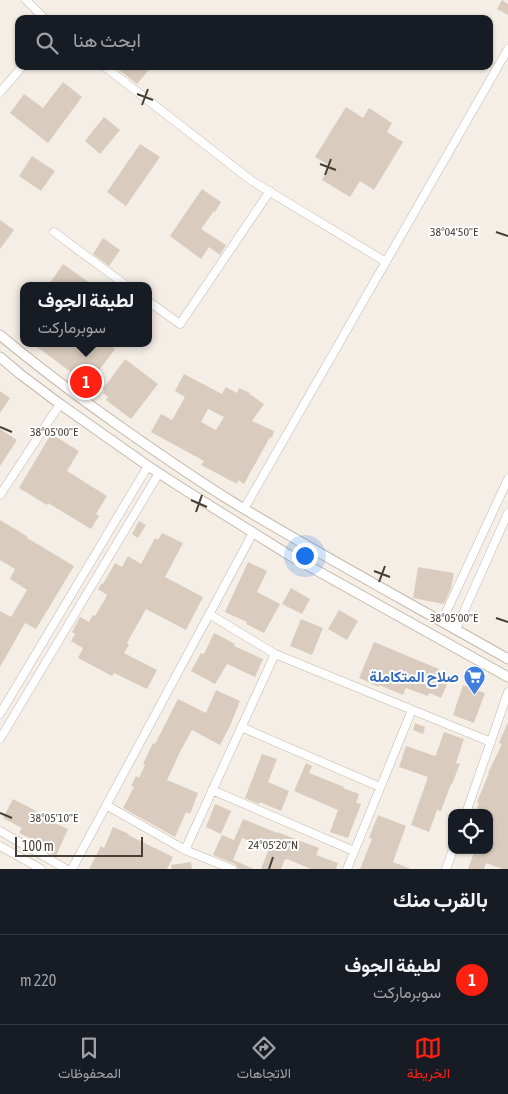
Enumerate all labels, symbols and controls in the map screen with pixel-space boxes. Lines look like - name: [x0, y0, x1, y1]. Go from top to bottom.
- search box: [15, 15, 493, 70]
- icon: search: [33, 29, 61, 57]
- text: ابحث هنا: [73, 29, 141, 51]
- text: 38°04'50"E: [430, 225, 478, 239]
- popup: [20, 282, 152, 347]
- text: لطيفة الجوف: [38, 289, 134, 311]
- text: سوبرماركت: [38, 318, 106, 336]
- pin: 1: [70, 363, 102, 401]
- text: 38°05'00"E: [30, 425, 78, 439]
- your location: [292, 543, 318, 569]
- text: 38°05'00"E: [430, 611, 478, 625]
- supermarket icon: صلاح المتكاملة: [463, 665, 487, 696]
- place label: صلاح المتكاملة: [369, 668, 459, 687]
- map controls: [448, 809, 493, 854]
- button: locate: [448, 809, 493, 854]
- text: 38°05'10"E: [30, 811, 78, 825]
- scale bar: [15, 834, 142, 857]
- text: 100 m: [22, 838, 54, 854]
- text: 24°05'20"N: [248, 838, 298, 852]
- text: بالقرب منك: [393, 887, 488, 911]
- text: لطيفة الجوف: [344, 954, 441, 976]
- text: 220 m: [20, 971, 56, 989]
- text: 1: [468, 971, 476, 989]
- text: سوبرماركت: [373, 983, 441, 1001]
- tab: المحفوظات: [58, 1034, 121, 1086]
- tab: الاتجاهات: [237, 1034, 291, 1086]
- tab: الخريطة: [407, 1034, 450, 1086]

